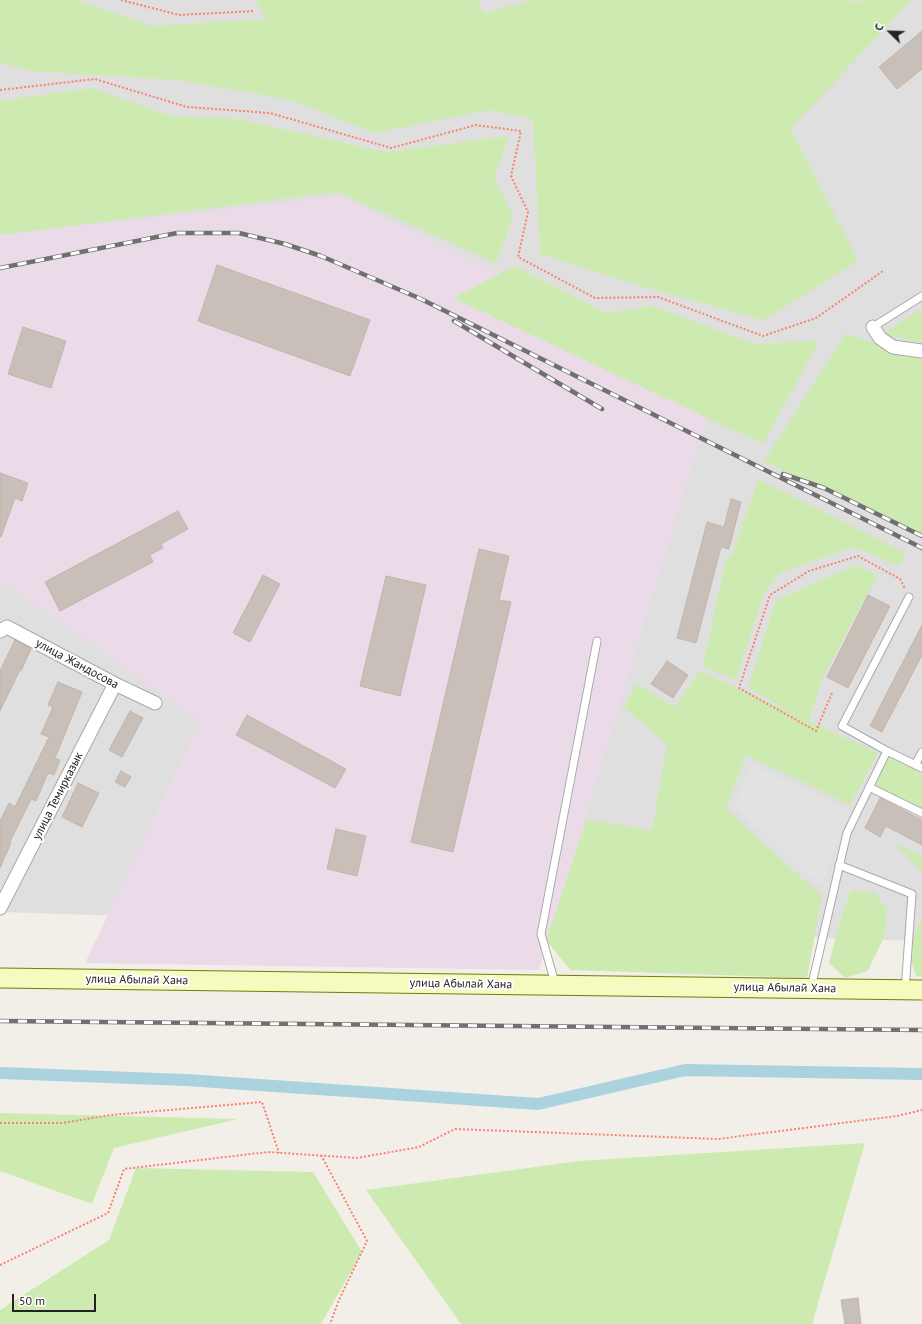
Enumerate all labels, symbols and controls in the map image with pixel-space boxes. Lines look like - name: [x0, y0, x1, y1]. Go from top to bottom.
- north arrow: [870, 12, 910, 52]
- text: С: [871, 22, 887, 33]
- street label: улица Жандосова: [33, 636, 121, 692]
- street label: улица Темирказык: [30, 750, 86, 842]
- street label: улица Абылай Хана: [86, 972, 188, 988]
- street label: улица Абылай Хана: [410, 976, 512, 992]
- street label: улица Абылай Хана: [734, 980, 836, 996]
- scale bar: [14, 1286, 98, 1312]
- text: 50 m: [19, 1293, 45, 1308]

